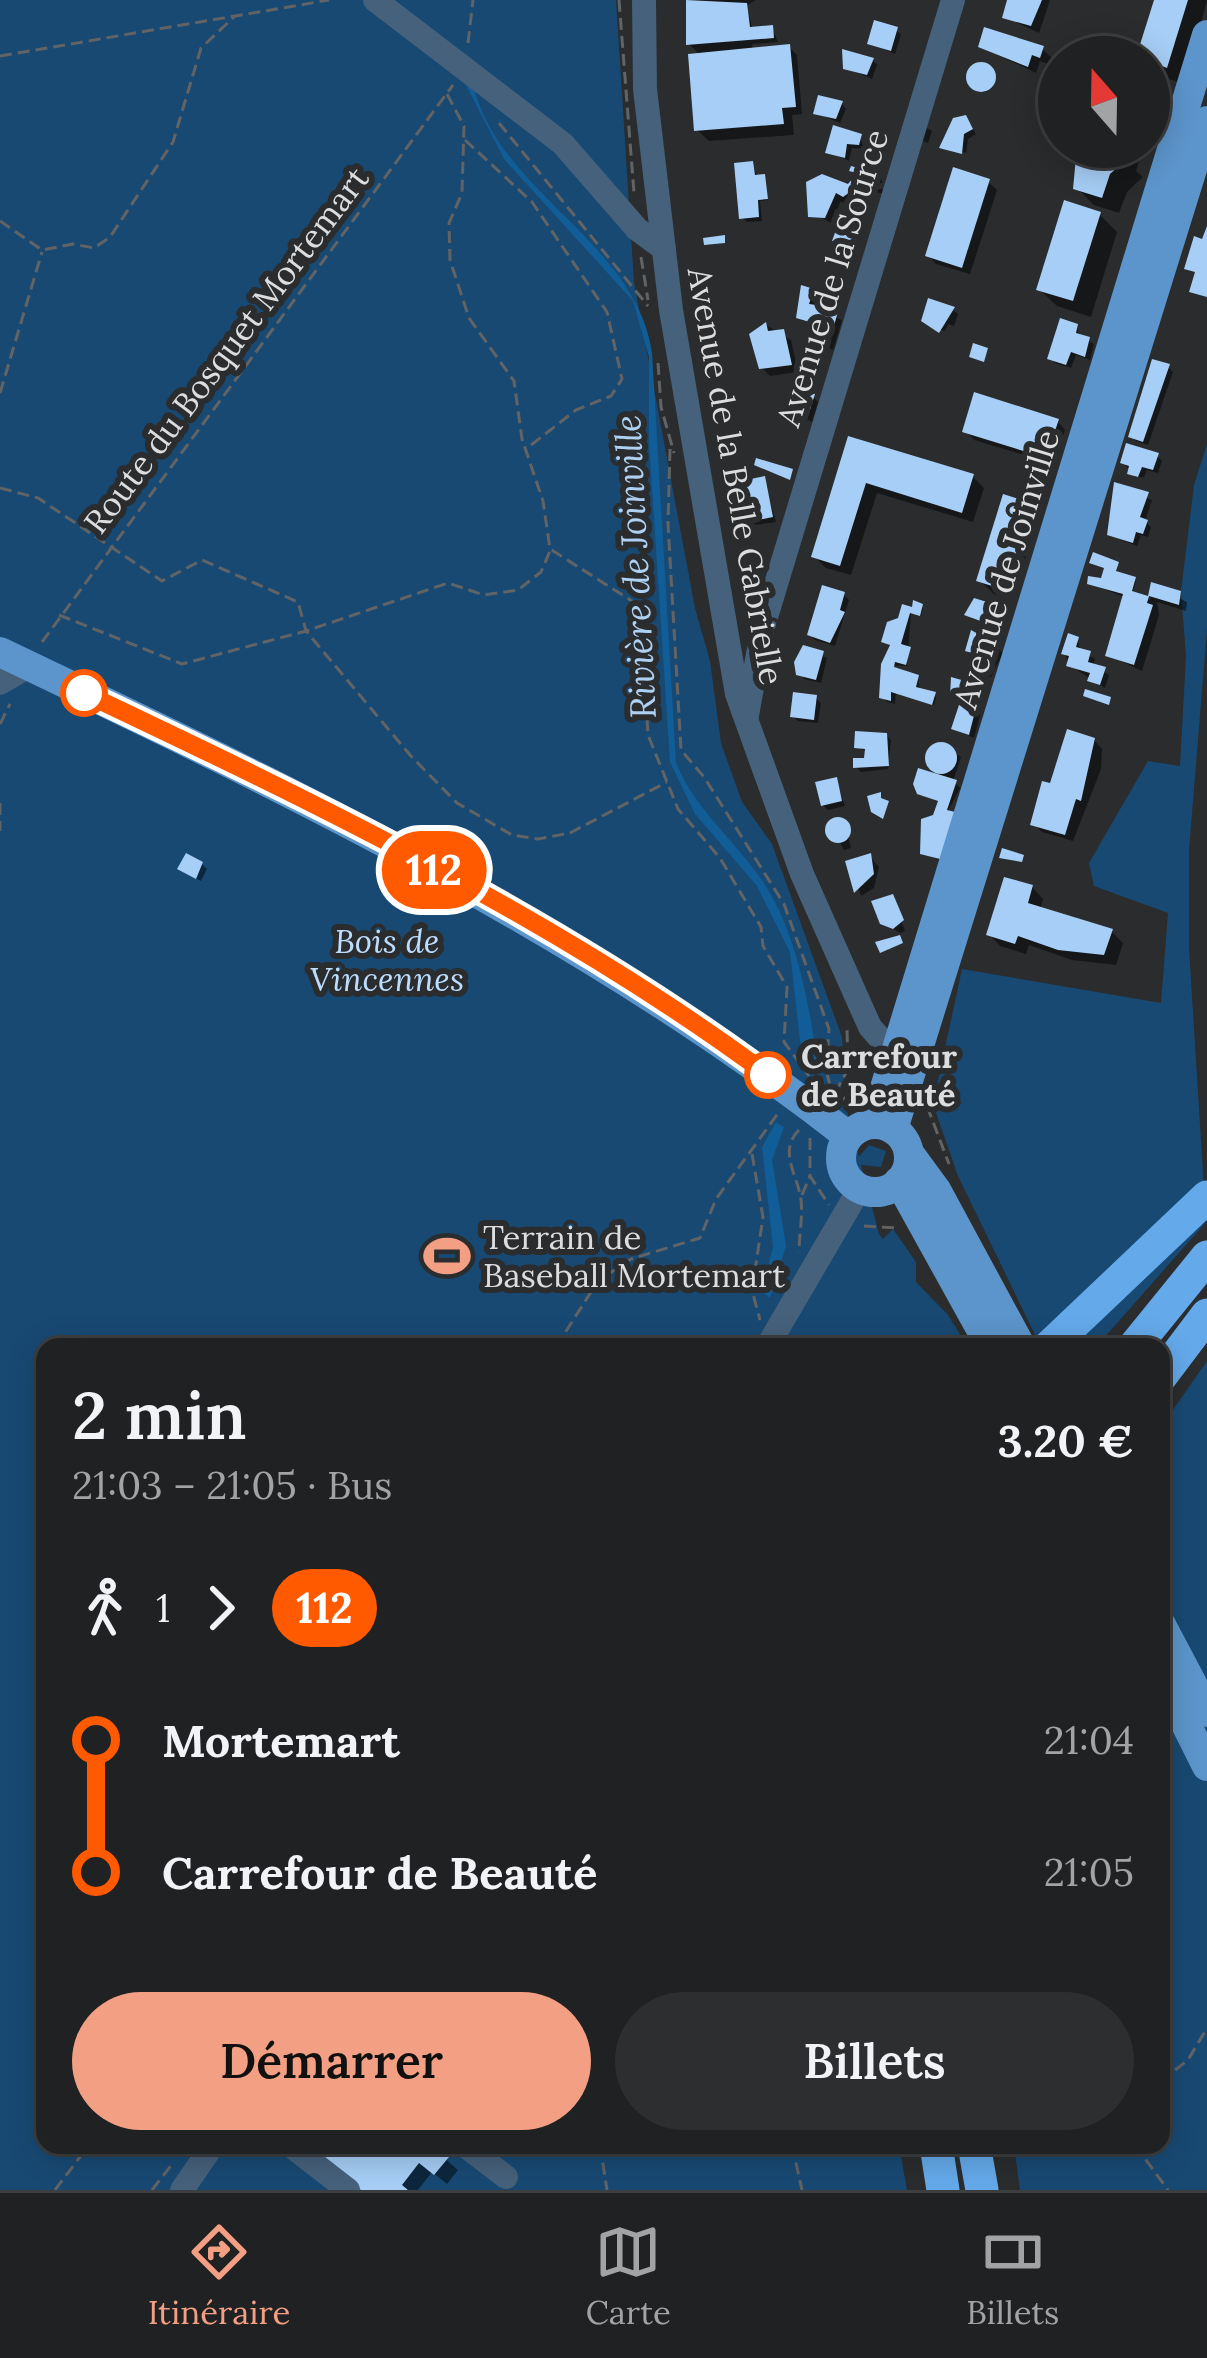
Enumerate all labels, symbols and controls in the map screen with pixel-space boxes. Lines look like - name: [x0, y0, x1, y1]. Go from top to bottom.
- north arrow: [1038, 36, 1170, 168]
- map controls: [1038, 36, 1170, 168]
- street label: Avenue de la Source: [766, 124, 897, 433]
- street label: Route du Bosquet Mortemart: [74, 158, 378, 542]
- street label: Avenue de la Belle Gabrielle: [678, 263, 793, 688]
- water label: Rivière de Joinville: [604, 414, 666, 720]
- street label: Avenue de Joinville: [943, 425, 1068, 714]
- unlabelled marker: [62, 671, 106, 715]
- line badge: 112: [365, 831, 503, 909]
- text: 112: [406, 843, 462, 897]
- park label: Bois de Vincennes: [310, 920, 464, 1000]
- place label: Carrefour de Beauté: [801, 1035, 957, 1115]
- marker: Carrefour de Beauté: [746, 1053, 790, 1097]
- place label: Terrain de Baseball Mortemart: [483, 1216, 785, 1296]
- sports icon: Terrain de Baseball Mortemart: [422, 1231, 472, 1281]
- text: 2 min: [72, 1373, 247, 1457]
- text: 3.20 €: [997, 1412, 1134, 1469]
- text: 21:03 – 21:05 · Bus: [72, 1460, 392, 1510]
- icon: walk: [72, 1575, 138, 1641]
- icon: forward: [188, 1575, 254, 1641]
- text: 112: [296, 1581, 353, 1635]
- text: 1: [156, 1583, 170, 1633]
- text: Mortemart: [162, 1712, 400, 1769]
- text: 21:04: [1044, 1715, 1134, 1765]
- text: Carrefour de Beauté: [162, 1844, 597, 1901]
- text: 21:05: [1044, 1847, 1134, 1897]
- button: Démarrer: [72, 1992, 591, 2130]
- button: Billets: [615, 1992, 1134, 2130]
- tab: Itinéraire: [148, 2219, 290, 2333]
- tab: Carte: [586, 2219, 671, 2333]
- tab: Billets: [966, 2219, 1059, 2333]

